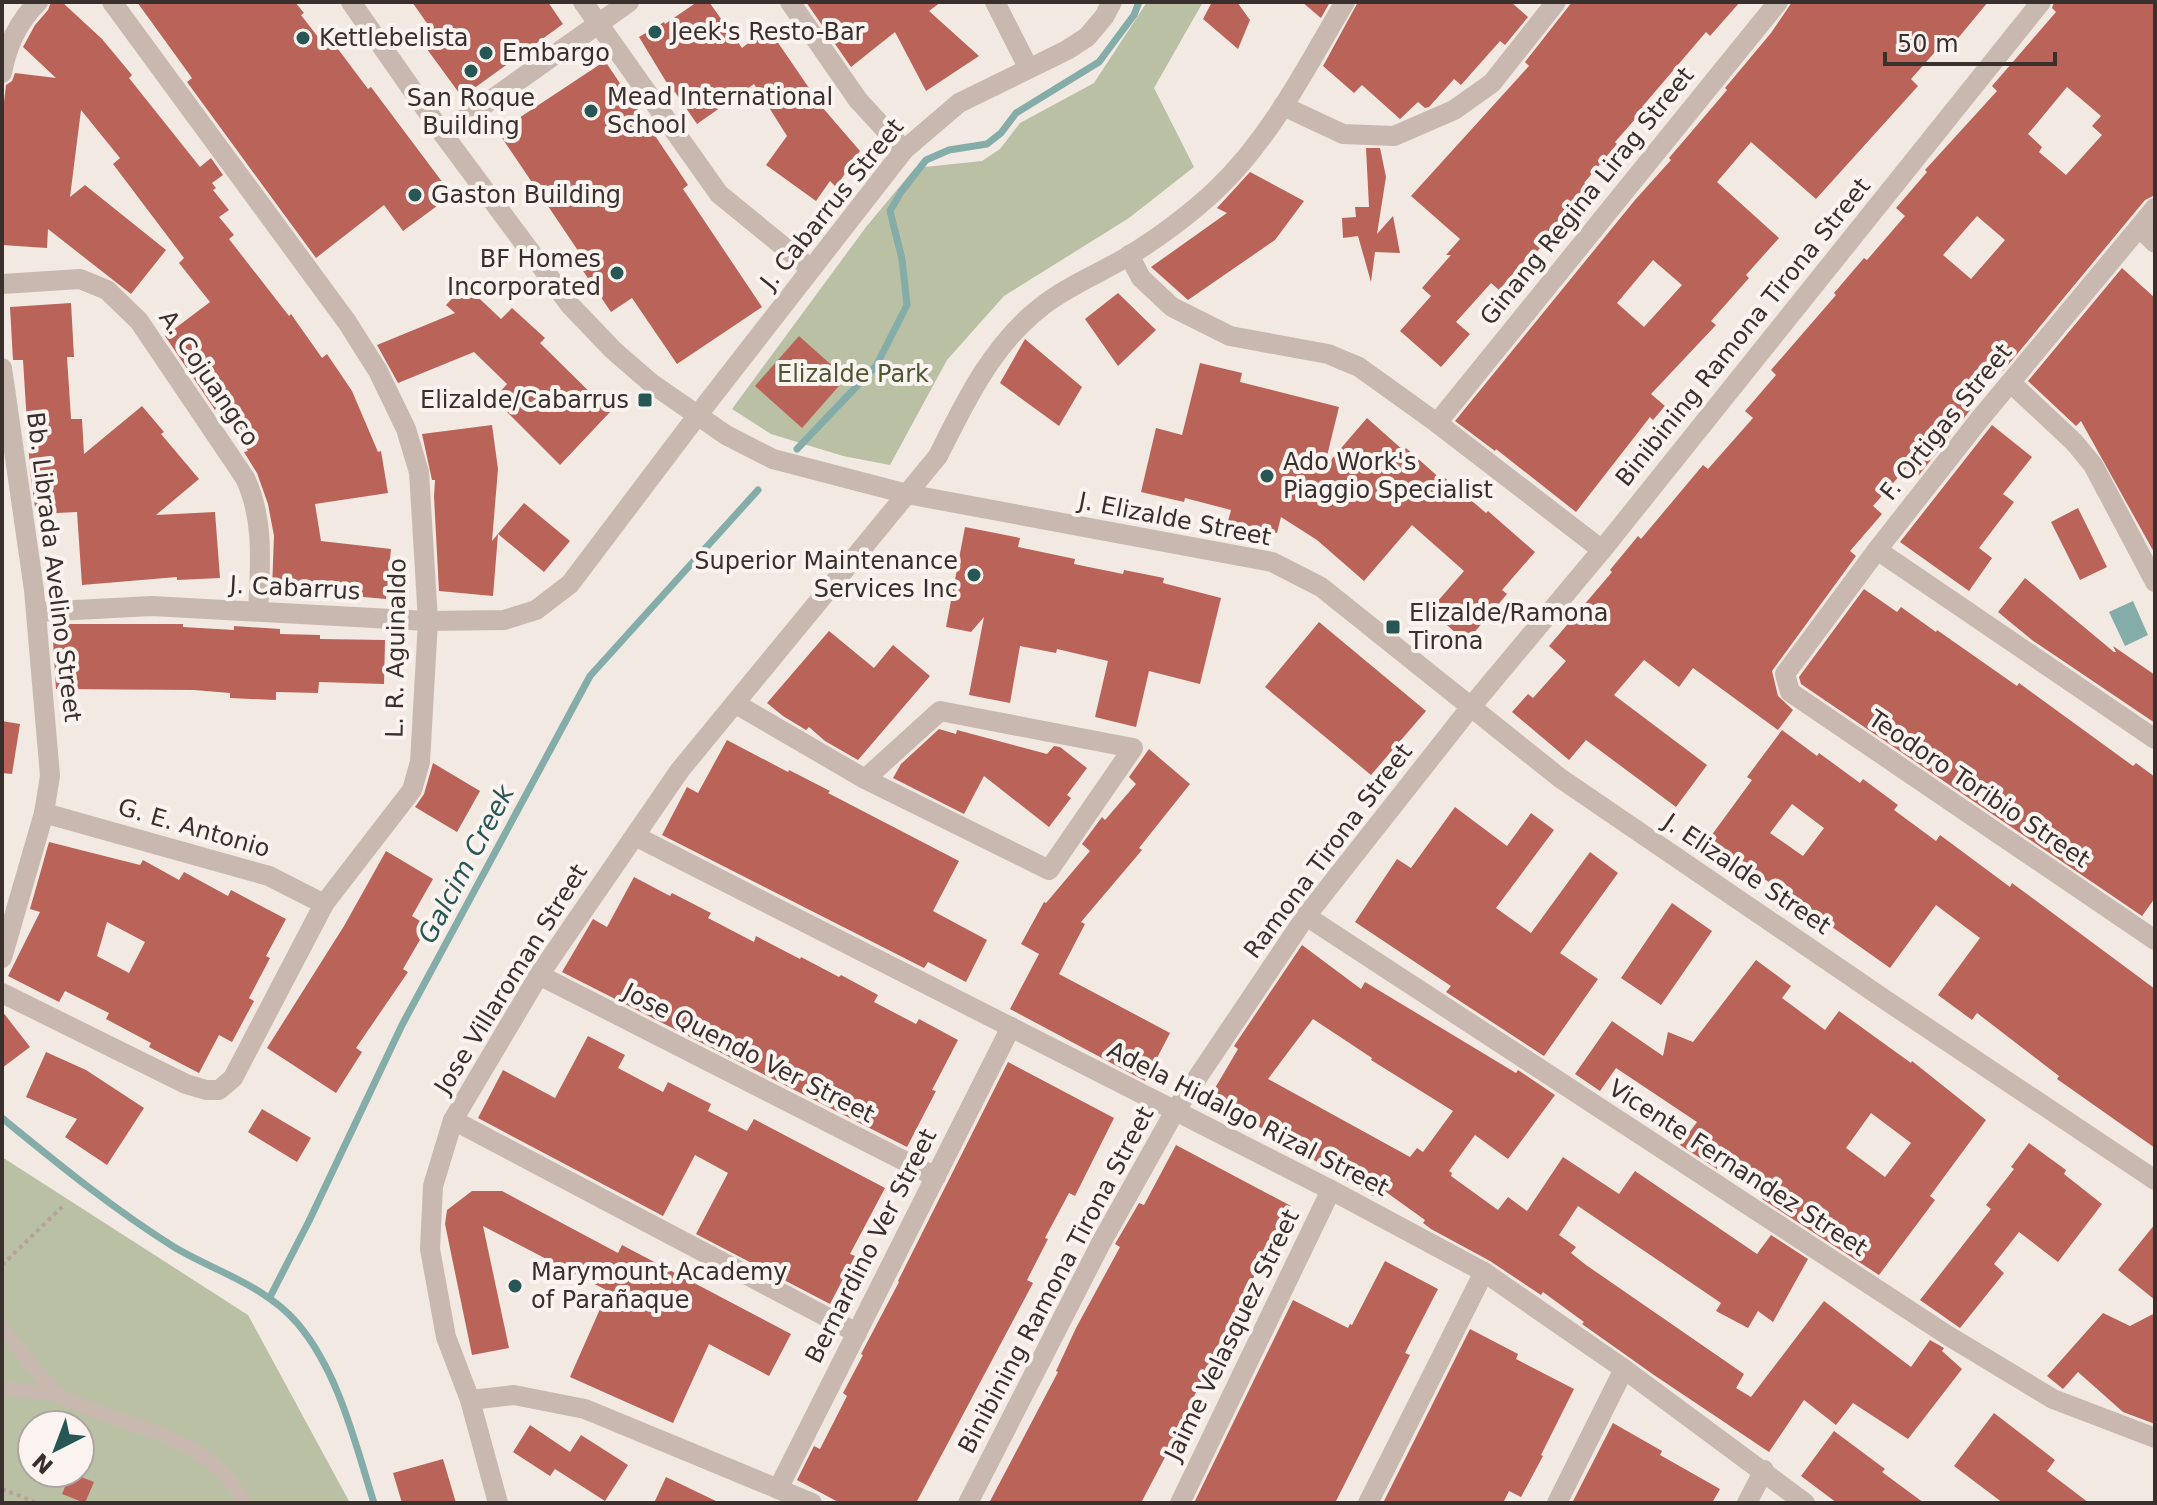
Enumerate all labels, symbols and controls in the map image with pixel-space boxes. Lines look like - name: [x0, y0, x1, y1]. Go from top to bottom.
- scale bar: [1885, 16, 2055, 66]
- place label: Jeek's Resto-Bar: [669, 18, 865, 46]
- marker: Jeek's Resto-Bar: [646, 23, 664, 41]
- place label: Kettlebelista: [319, 24, 469, 52]
- marker: Kettlebelista: [294, 29, 312, 47]
- text: 50 m: [1897, 30, 1959, 58]
- place label: Embargo: [502, 39, 610, 67]
- marker: Embargo: [477, 44, 495, 62]
- street label: Ginang Regina Lirag Street: [1474, 61, 1700, 331]
- marker: San Roque Building: [462, 62, 480, 80]
- place label: Mead International School: [607, 83, 833, 139]
- place label: San Roque Building: [407, 84, 535, 140]
- marker: Mead International School: [582, 102, 600, 120]
- street label: J. Cabarrus Street: [753, 113, 909, 296]
- street label: Binibining Ramona Tirona Street: [1610, 172, 1876, 492]
- place label: Gaston Building: [431, 181, 621, 209]
- marker: Gaston Building: [406, 186, 424, 204]
- place label: BF Homes Incorporated: [447, 245, 601, 301]
- marker: BF Homes Incorporated: [608, 264, 626, 282]
- street label: A. Cojuangco: [153, 305, 265, 451]
- street label: F. Ortigas Street: [1874, 338, 2018, 506]
- park label: Elizalde Park: [777, 360, 929, 388]
- place label: Elizalde/Cabarrus: [420, 386, 629, 414]
- marker: Elizalde/Cabarrus: [636, 391, 654, 409]
- street label: Bb. Librada Avelino Street: [21, 410, 87, 724]
- place label: Ado Work's Piaggio Specialist: [1283, 448, 1493, 504]
- marker: Ado Work's Piaggio Specialist: [1258, 467, 1276, 485]
- street label: J. Elizalde Street: [1074, 486, 1274, 551]
- place label: Superior Maintenance Services Inc: [694, 547, 958, 603]
- street label: L. R. Aguinaldo: [380, 558, 412, 738]
- marker: Superior Maintenance Services Inc: [965, 566, 983, 584]
- street label: J. Cabarrus: [227, 570, 361, 605]
- place label: Elizalde/Ramona Tirona: [1408, 599, 1608, 655]
- marker: Elizalde/Ramona Tirona: [1384, 618, 1402, 636]
- street label: Teodoro Toribio Street: [1862, 704, 2095, 873]
- street label: Ramona Tirona Street: [1238, 738, 1418, 964]
- water label: Galcim Creek: [412, 779, 521, 948]
- street label: G. E. Antonio: [115, 793, 273, 863]
- street label: J. Elizalde Street: [1657, 807, 1836, 940]
- street label: Jose Villaroman Street: [428, 859, 593, 1101]
- street label: Jose Quendo Ver Street: [617, 977, 879, 1129]
- street label: Adela Hidalgo Rizal Street: [1103, 1036, 1393, 1202]
- street label: Vicente Fernandez Street: [1604, 1074, 1872, 1262]
- street label: Binibining Ramona Tirona Street: [952, 1102, 1160, 1458]
- street label: Bernardino Ver Street: [800, 1124, 942, 1368]
- street label: Jaime Velasquez Street: [1158, 1205, 1305, 1467]
- place label: Marymount Academy of Parañaque: [531, 1258, 788, 1314]
- marker: Marymount Academy of Parañaque: [506, 1277, 524, 1295]
- north arrow: [16, 1409, 96, 1489]
- text: N: [28, 1448, 58, 1479]

